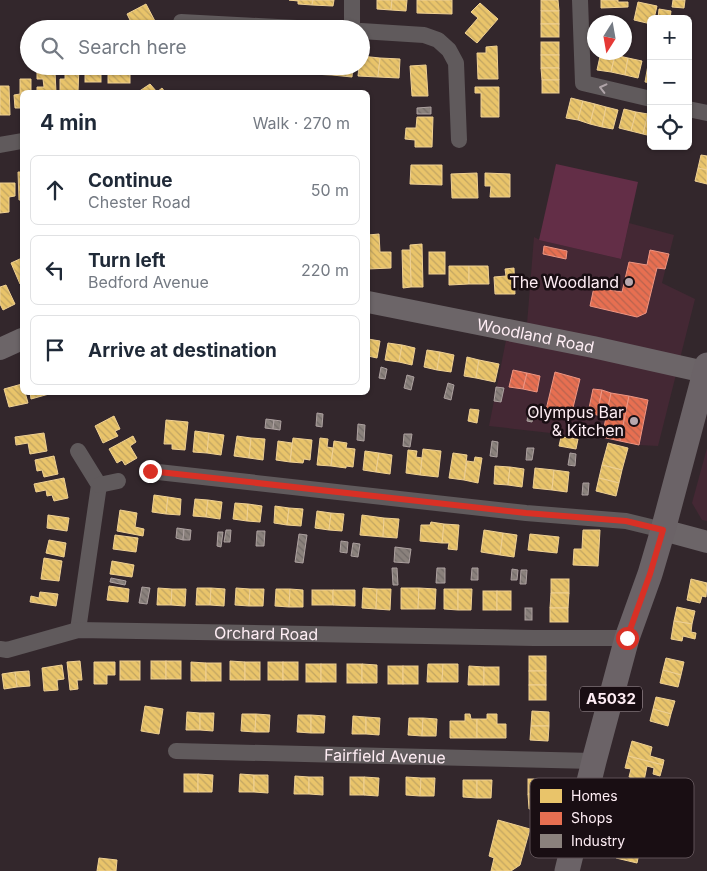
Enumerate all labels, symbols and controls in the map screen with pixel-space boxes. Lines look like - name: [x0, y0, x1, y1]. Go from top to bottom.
- north arrow: [587, 15, 632, 60]
- map controls: [647, 15, 692, 150]
- button: +: [647, 15, 692, 60]
- search box: [20, 20, 370, 75]
- icon: search: [38, 34, 66, 62]
- text: Search here: [78, 36, 187, 59]
- button: −: [647, 60, 692, 105]
- one-way arrow: [599, 83, 608, 94]
- button: locate: [647, 105, 692, 150]
- text: 4 min: [40, 110, 97, 135]
- text: Walk · 270 m: [253, 113, 350, 133]
- text: Continue: [88, 169, 173, 192]
- icon: ahead: [41, 176, 69, 204]
- text: 50 m: [311, 180, 349, 200]
- text: Chester Road: [88, 192, 190, 212]
- text: Turn left: [88, 249, 166, 272]
- icon: left: [41, 256, 69, 284]
- text: 220 m: [301, 260, 349, 280]
- text: Bedford Avenue: [88, 272, 209, 292]
- place label: The Woodland: [509, 272, 619, 292]
- marker: The Woodland: [623, 276, 635, 288]
- street label: Woodland Road: [475, 314, 596, 357]
- icon: arrive: [41, 336, 69, 364]
- text: Arrive at destination: [88, 339, 277, 362]
- place label: Olympus Bar & Kitchen: [527, 402, 624, 440]
- marker: Olympus Bar & Kitchen: [628, 415, 640, 427]
- route end: [139, 460, 162, 483]
- street label: Orchard Road: [214, 622, 318, 644]
- route start: [616, 627, 639, 650]
- road number: A5032: [580, 686, 642, 712]
- street label: Fairfield Avenue: [324, 745, 446, 767]
- legend: [530, 778, 694, 858]
- text: Homes: [571, 787, 618, 804]
- text: Shops: [571, 809, 613, 826]
- text: Industry: [571, 832, 625, 849]

